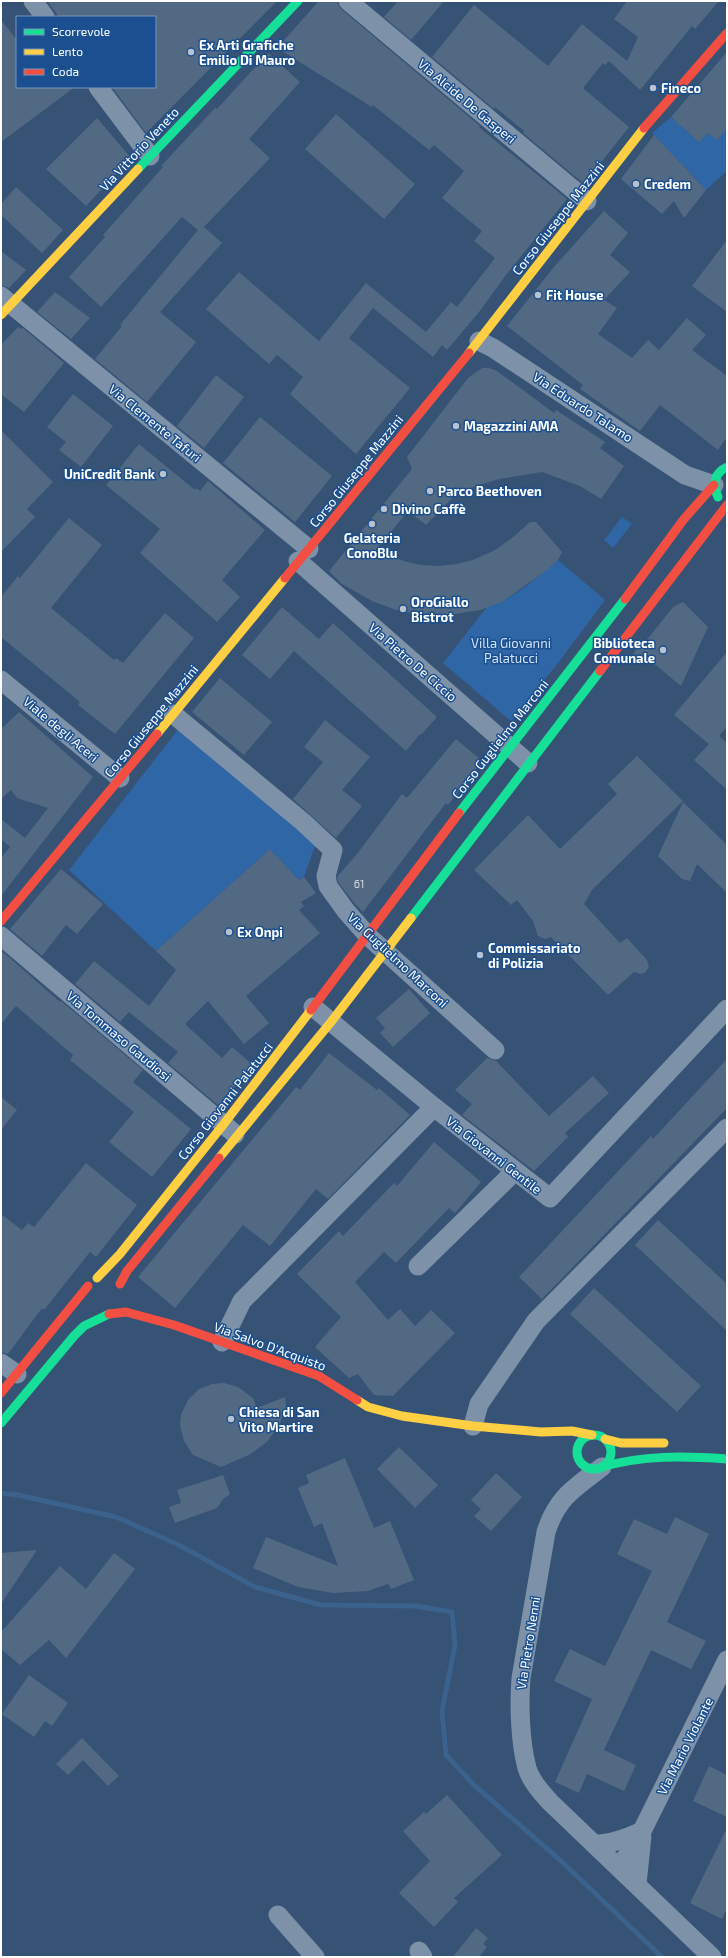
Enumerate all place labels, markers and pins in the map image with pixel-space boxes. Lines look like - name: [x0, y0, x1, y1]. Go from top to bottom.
- place label: Ex Arti Grafiche Emilio Di Mauro: [199, 37, 296, 68]
- marker: Ex Arti Grafiche Emilio Di Mauro: [186, 47, 196, 57]
- place label: Fineco: [661, 80, 702, 96]
- marker: Fineco: [648, 83, 658, 93]
- place label: Credem: [644, 176, 691, 192]
- marker: Credem: [631, 179, 641, 189]
- place label: Fit House: [546, 287, 604, 303]
- marker: Fit House: [533, 290, 543, 300]
- place label: Magazzini AMA: [464, 418, 559, 434]
- marker: Magazzini AMA: [451, 421, 461, 431]
- place label: UniCredit Bank: [64, 466, 156, 482]
- marker: UniCredit Bank: [158, 469, 168, 479]
- place label: Parco Beethoven: [438, 483, 542, 499]
- marker: Parco Beethoven: [425, 486, 435, 496]
- place label: Divino Caffè: [392, 501, 466, 517]
- marker: Divino Caffè: [379, 504, 389, 514]
- marker: Gelateria ConoBlu: [367, 519, 377, 529]
- place label: Gelateria ConoBlu: [344, 530, 400, 561]
- place label: OroGiallo Bistrot: [411, 594, 469, 625]
- marker: OroGiallo Bistrot: [398, 604, 408, 614]
- place label: Biblioteca Comunale: [593, 635, 655, 666]
- marker: Biblioteca Comunale: [658, 645, 668, 655]
- place label: Ex Onpi: [237, 924, 283, 940]
- marker: Ex Onpi: [224, 927, 234, 937]
- place label: Commissariato di Polizia: [488, 940, 581, 971]
- marker: Commissariato di Polizia: [475, 950, 485, 960]
- place label: Chiesa di San Vito Martire: [239, 1404, 320, 1435]
- marker: Chiesa di San Vito Martire: [226, 1414, 236, 1424]

